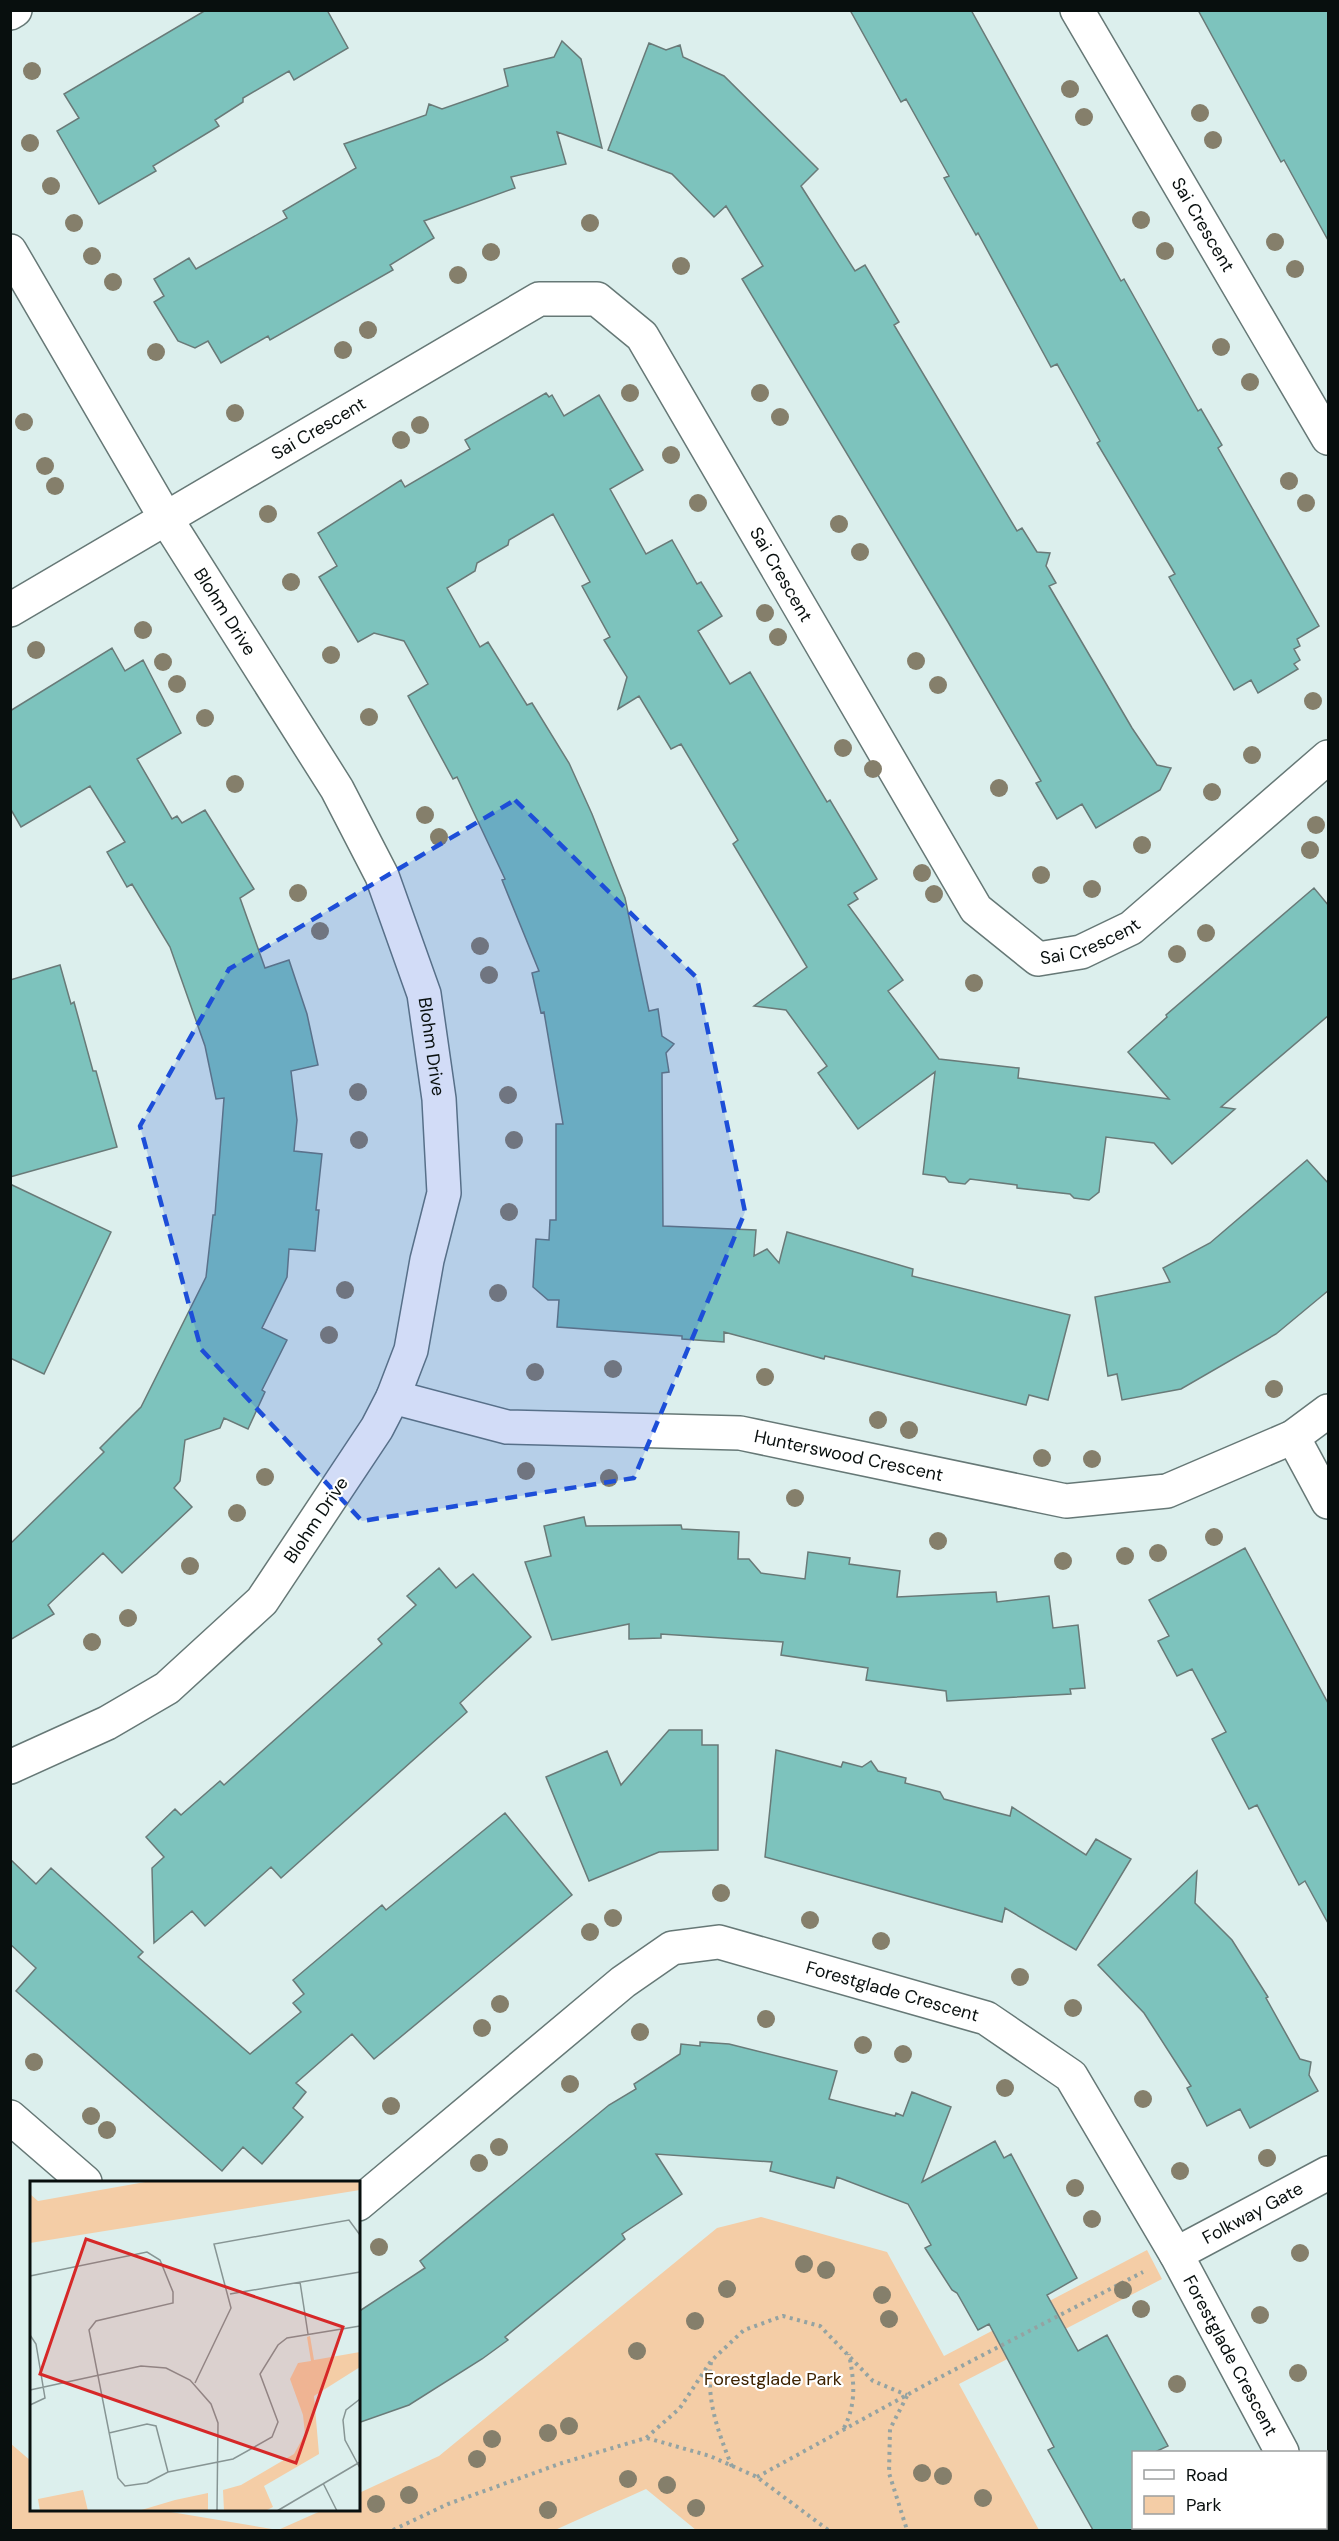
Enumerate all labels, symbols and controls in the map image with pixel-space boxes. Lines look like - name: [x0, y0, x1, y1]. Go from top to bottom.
- street label: Sai Crescent: [1166, 173, 1240, 277]
- street label: Sai Crescent: [267, 391, 370, 466]
- street label: Sai Crescent: [744, 523, 818, 626]
- street label: Blohm Drive: [188, 563, 262, 660]
- street label: Sai Crescent: [1038, 913, 1146, 970]
- street label: Blohm Drive: [413, 996, 450, 1097]
- street label: Hunterswood Crescent: [752, 1424, 945, 1487]
- street label: Blohm Drive: [278, 1472, 354, 1568]
- street label: Forestglade Crescent: [803, 1955, 982, 2027]
- street label: Folkway Gate: [1198, 2176, 1307, 2250]
- inset map: [30, 2181, 360, 2511]
- street label: Forestglade Crescent: [1178, 2271, 1283, 2440]
- park label: Forestglade Park: [704, 2367, 842, 2391]
- legend: [1132, 2451, 1327, 2529]
- text: Road: [1186, 2463, 1228, 2487]
- text: Park: [1186, 2493, 1222, 2517]

